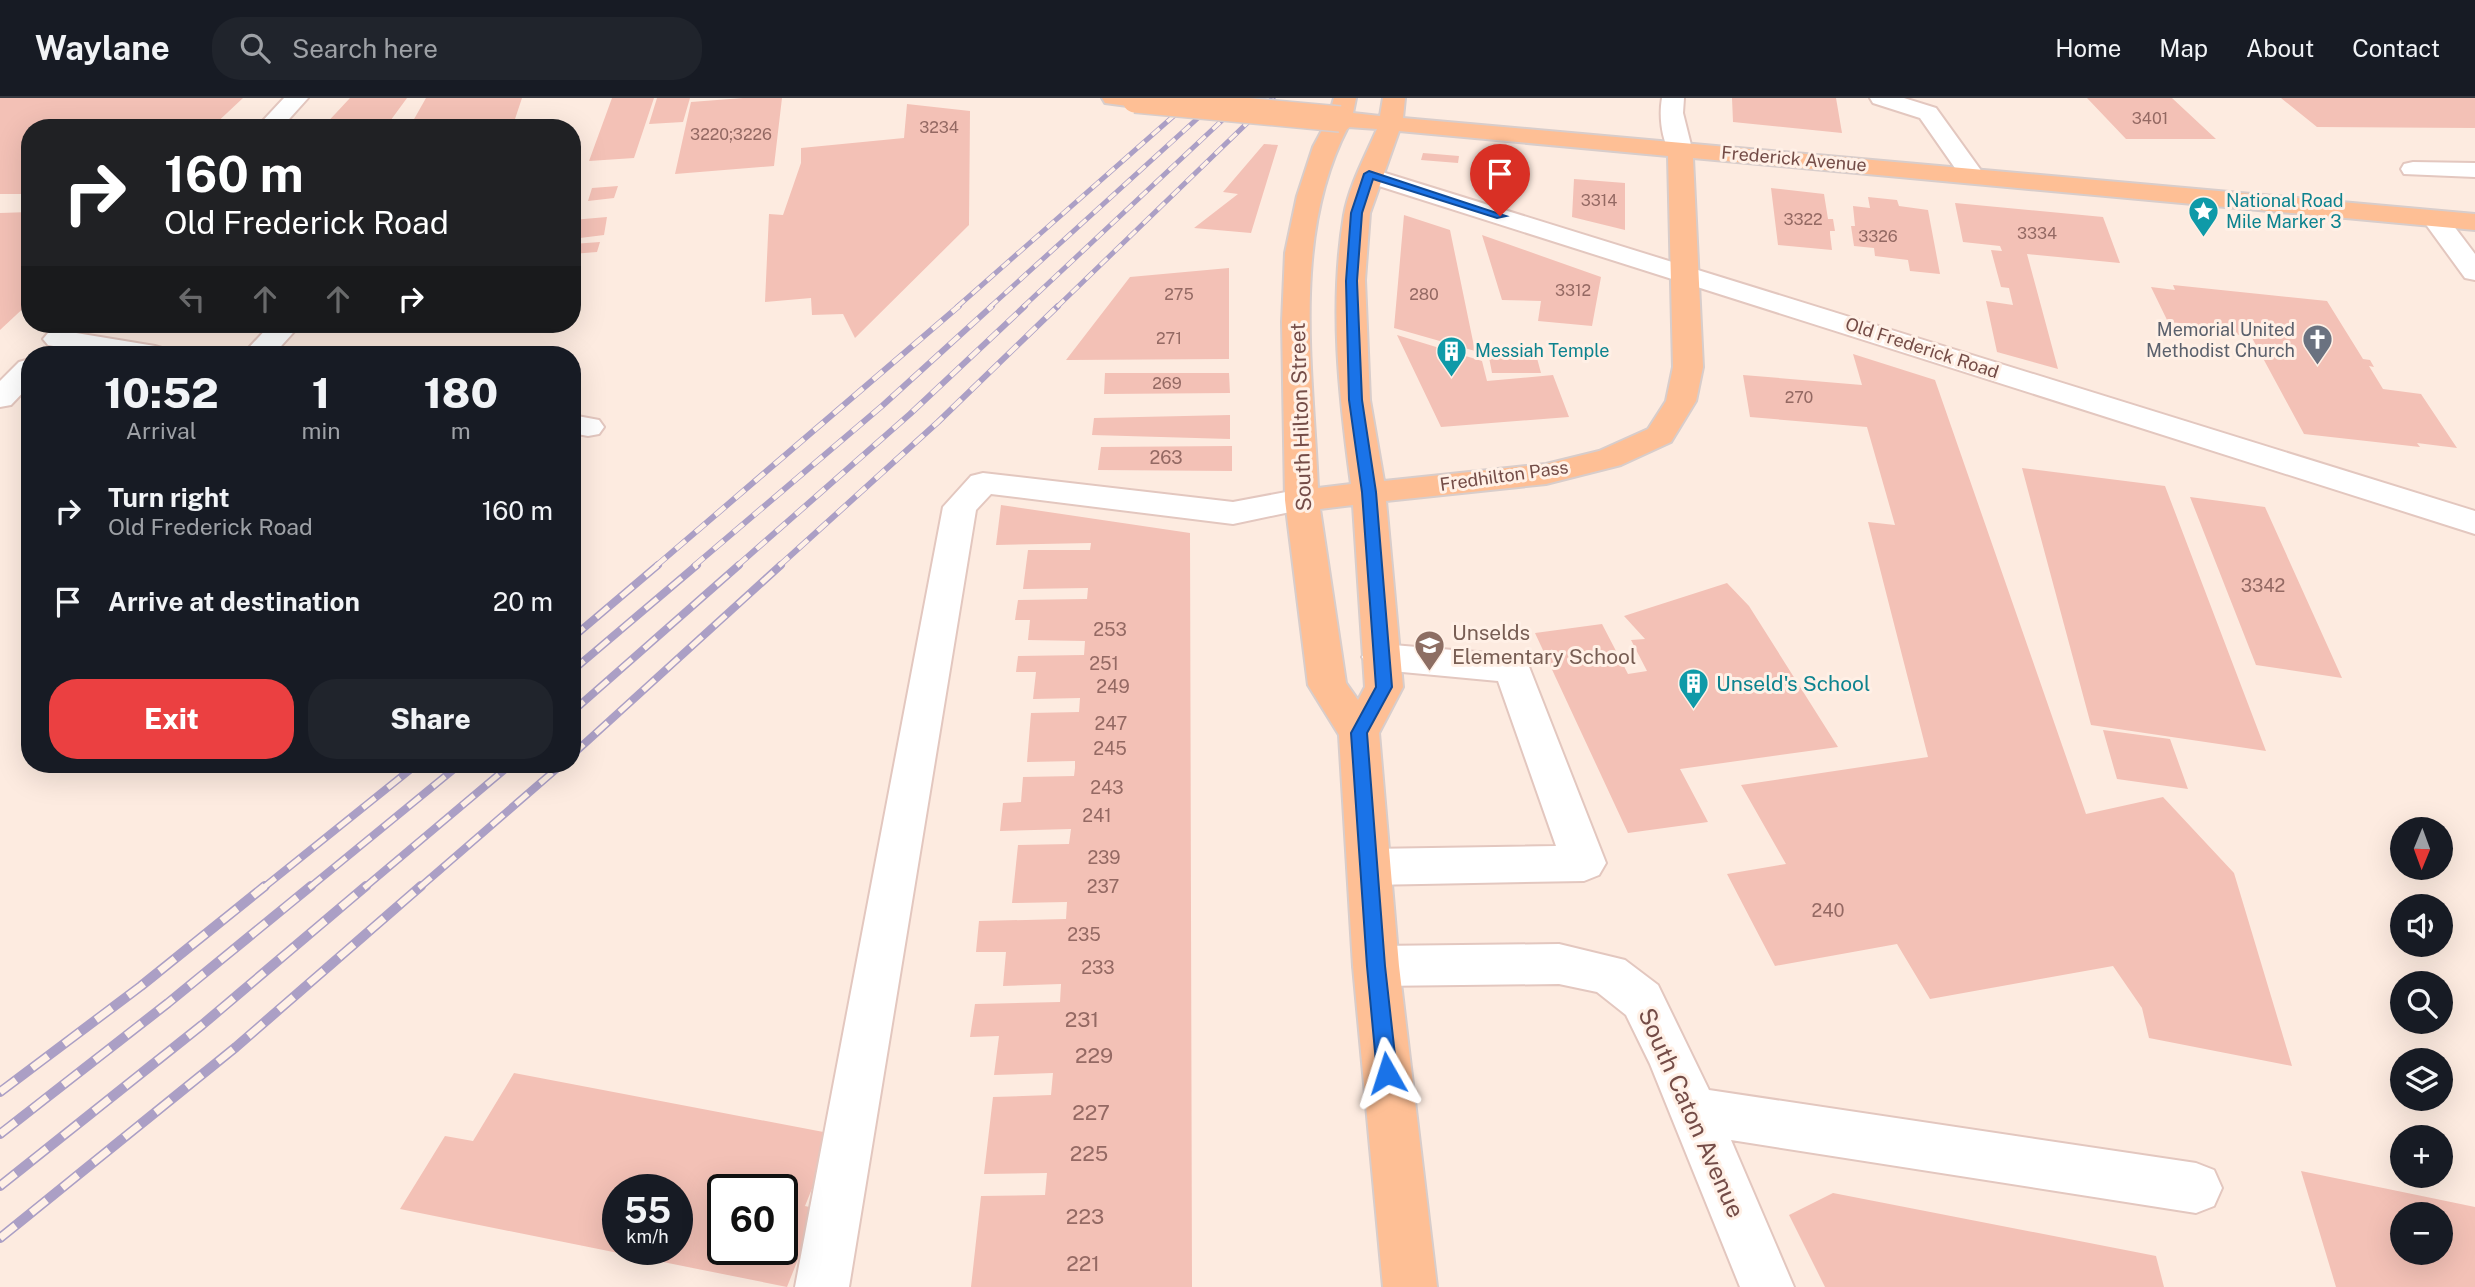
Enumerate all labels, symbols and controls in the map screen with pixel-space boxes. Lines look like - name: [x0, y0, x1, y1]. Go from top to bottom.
- search box: [212, 17, 702, 80]
- text: Waylane: [35, 29, 170, 67]
- icon: search: [236, 29, 274, 67]
- text: Search here: [292, 33, 438, 64]
- text: Home: [2055, 34, 2121, 62]
- text: Map: [2159, 34, 2208, 62]
- text: About: [2246, 34, 2314, 62]
- text: Contact: [2352, 34, 2440, 62]
- house number: 3401: [2132, 109, 2168, 128]
- house number: 3234: [919, 118, 959, 137]
- house number: 3220;3226: [690, 125, 772, 144]
- street label: Frederick Avenue: [1720, 142, 1868, 175]
- pin: [1470, 144, 1530, 216]
- text: 160 m: [164, 145, 304, 203]
- icon: right: [49, 147, 140, 238]
- icon: arrive: [1481, 155, 1519, 193]
- place label: National Road Mile Marker 3: [2226, 190, 2343, 232]
- house number: 3314: [1581, 191, 1617, 210]
- place icon: National Road Mile Marker 3: [2186, 194, 2220, 238]
- text: Old Frederick Road: [164, 204, 449, 241]
- house number: 3322: [1783, 210, 1823, 229]
- house number: 3334: [2017, 224, 2057, 243]
- house number: 3326: [1858, 227, 1898, 246]
- icon: left: [173, 280, 211, 318]
- icon: ahead: [246, 280, 284, 318]
- icon: ahead: [319, 280, 357, 318]
- icon: right: [392, 280, 430, 318]
- house number: 3312: [1555, 281, 1591, 300]
- house number: 275: [1164, 285, 1194, 304]
- house number: 280: [1409, 285, 1439, 304]
- street label: Old Frederick Road: [1843, 313, 2002, 382]
- place label: Memorial United Methodist Church: [2146, 319, 2295, 361]
- street label: South Hilton Street: [1285, 322, 1316, 512]
- church icon: Memorial United Methodist Church: [2301, 323, 2335, 367]
- house number: 271: [1156, 329, 1182, 348]
- building icon: Messiah Temple: [1435, 334, 1469, 378]
- place label: Messiah Temple: [1475, 340, 1609, 361]
- text: 10:52: [104, 368, 219, 417]
- text: 1: [312, 368, 330, 417]
- text: 180: [423, 368, 498, 417]
- house number: 269: [1152, 374, 1182, 393]
- house number: 270: [1785, 388, 1814, 407]
- text: Arrival: [126, 417, 197, 444]
- text: min: [302, 417, 341, 444]
- text: m: [451, 417, 471, 444]
- house number: 263: [1149, 447, 1183, 468]
- street label: Fredhilton Pass: [1438, 456, 1569, 495]
- text: Turn right: [108, 482, 230, 513]
- icon: right: [49, 492, 87, 530]
- text: 160 m: [482, 495, 553, 526]
- text: Old Frederick Road: [108, 513, 313, 540]
- house number: 3342: [2241, 575, 2285, 596]
- icon: arrive: [49, 583, 87, 621]
- text: Arrive at destination: [108, 586, 360, 617]
- text: 20 m: [493, 586, 553, 617]
- house number: 253: [1093, 619, 1127, 640]
- place label: Unselds Elementary School: [1452, 620, 1636, 669]
- school or university icon: Unselds Elementary School: [1412, 628, 1446, 672]
- house number: 251: [1089, 653, 1119, 674]
- building icon: Unseld's School: [1676, 667, 1710, 711]
- place label: Unseld's School: [1716, 671, 1870, 696]
- house number: 249: [1096, 676, 1130, 697]
- button: Exit: [49, 679, 294, 759]
- button: Share: [308, 679, 553, 759]
- house number: 247: [1095, 713, 1127, 734]
- house number: 245: [1093, 738, 1127, 759]
- house number: 243: [1090, 777, 1124, 798]
- house number: 241: [1082, 805, 1112, 826]
- north arrow: [2390, 817, 2454, 880]
- map controls: [2390, 817, 2453, 1265]
- house number: 239: [1087, 847, 1121, 868]
- house number: 237: [1087, 876, 1119, 897]
- button: sound: [2390, 894, 2453, 957]
- house number: 240: [1811, 900, 1845, 921]
- house number: 235: [1067, 924, 1101, 945]
- house number: 233: [1081, 957, 1115, 978]
- button: search: [2390, 971, 2453, 1034]
- street label: South Caton Avenue: [1633, 1004, 1751, 1222]
- house number: 231: [1065, 1007, 1099, 1032]
- position arrow: [1350, 1036, 1424, 1110]
- house number: 229: [1075, 1043, 1113, 1068]
- button: layers: [2390, 1048, 2453, 1111]
- house number: 227: [1072, 1100, 1110, 1125]
- button: +: [2390, 1125, 2453, 1188]
- house number: 225: [1070, 1141, 1108, 1166]
- speed limit sign: 60: [707, 1174, 798, 1265]
- text: 55: [624, 1190, 671, 1231]
- button: −: [2390, 1202, 2453, 1265]
- house number: 223: [1066, 1204, 1104, 1229]
- text: km/h: [626, 1226, 669, 1247]
- house number: 221: [1066, 1251, 1100, 1276]

